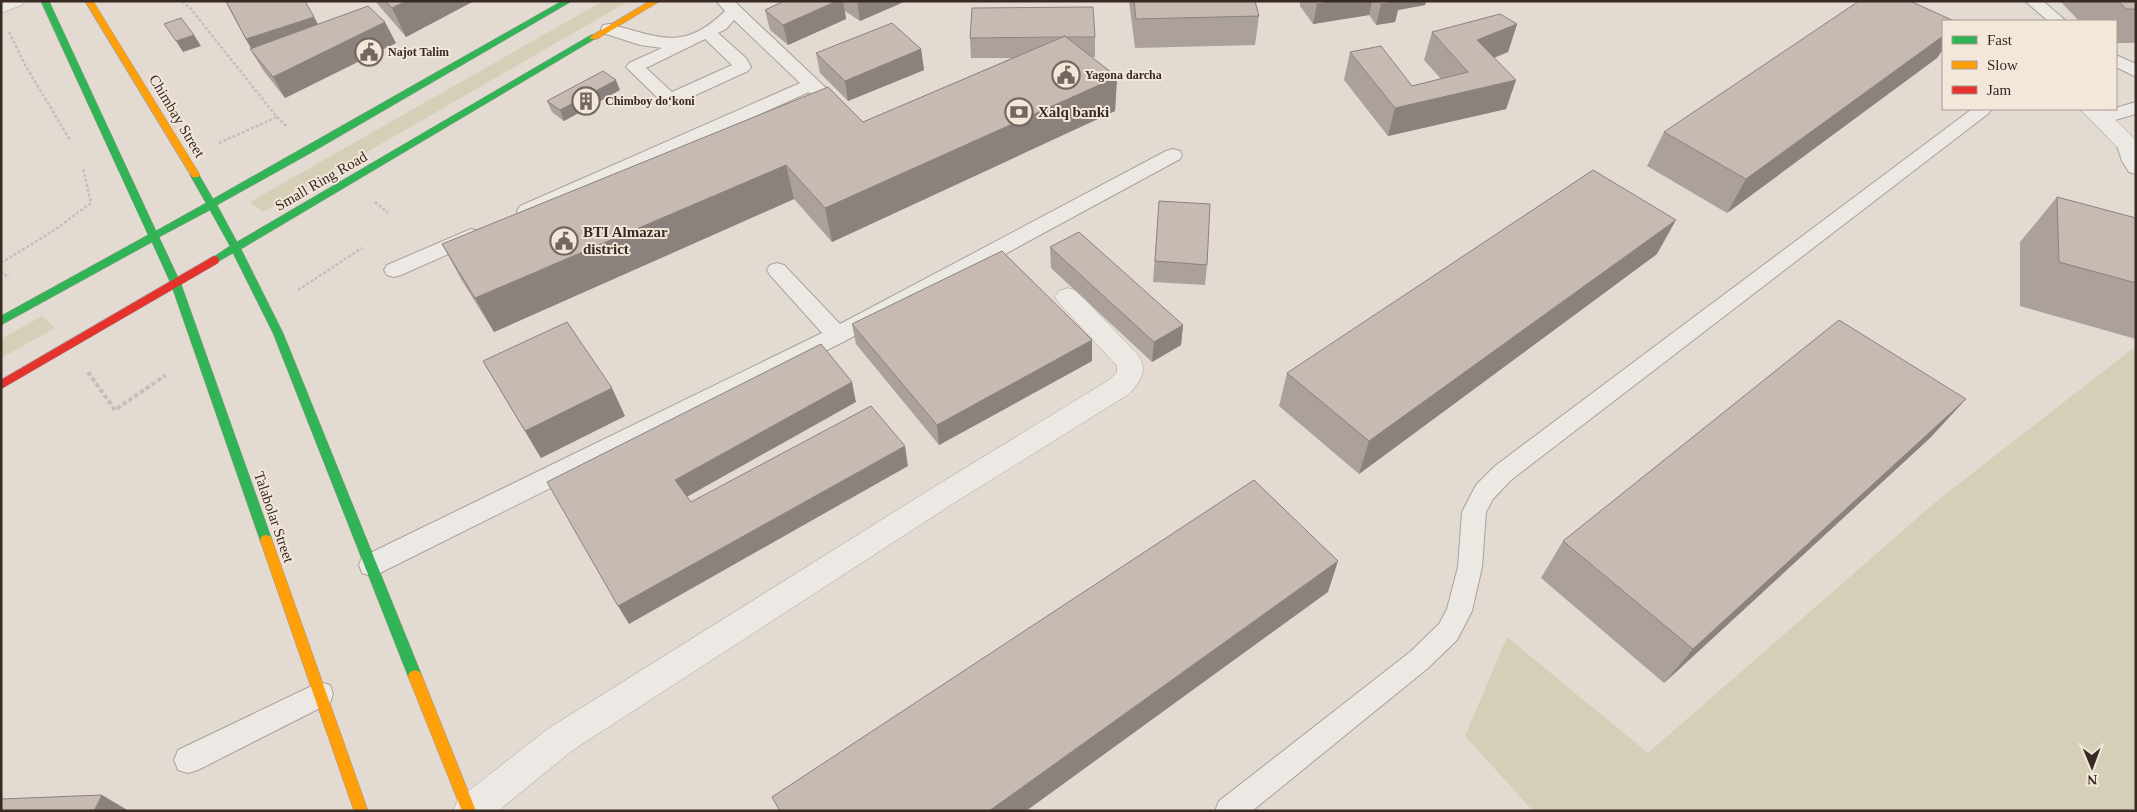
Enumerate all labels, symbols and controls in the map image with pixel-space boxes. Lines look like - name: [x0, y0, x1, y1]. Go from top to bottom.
- legend: [1942, 20, 2117, 110]
- text: Fast: [1987, 32, 2013, 48]
- public building icon: Najot Talim: [354, 37, 384, 67]
- place label: Najot Talim: [388, 45, 449, 59]
- text: Slow: [1987, 57, 2018, 73]
- public building icon: Yagona darcha: [1051, 60, 1081, 90]
- place label: Yagona darcha: [1085, 68, 1162, 82]
- street label: Chimbay Street: [146, 72, 208, 161]
- text: Jam: [1987, 82, 2011, 98]
- building icon: Chimboy doʻkoni: [571, 86, 601, 116]
- place label: Chimboy doʻkoni: [605, 94, 695, 108]
- bank icon: Xalq banki: [1004, 97, 1034, 127]
- place label: Xalq banki: [1038, 104, 1109, 120]
- street label: Small Ring Road: [272, 148, 370, 214]
- place label: BTI Almazar district: [583, 224, 668, 257]
- public building icon: BTI Almazar district: [549, 226, 579, 256]
- street label: Talabolar Street: [251, 469, 297, 565]
- north arrow: [2067, 742, 2117, 792]
- text: N: [2087, 772, 2097, 787]

